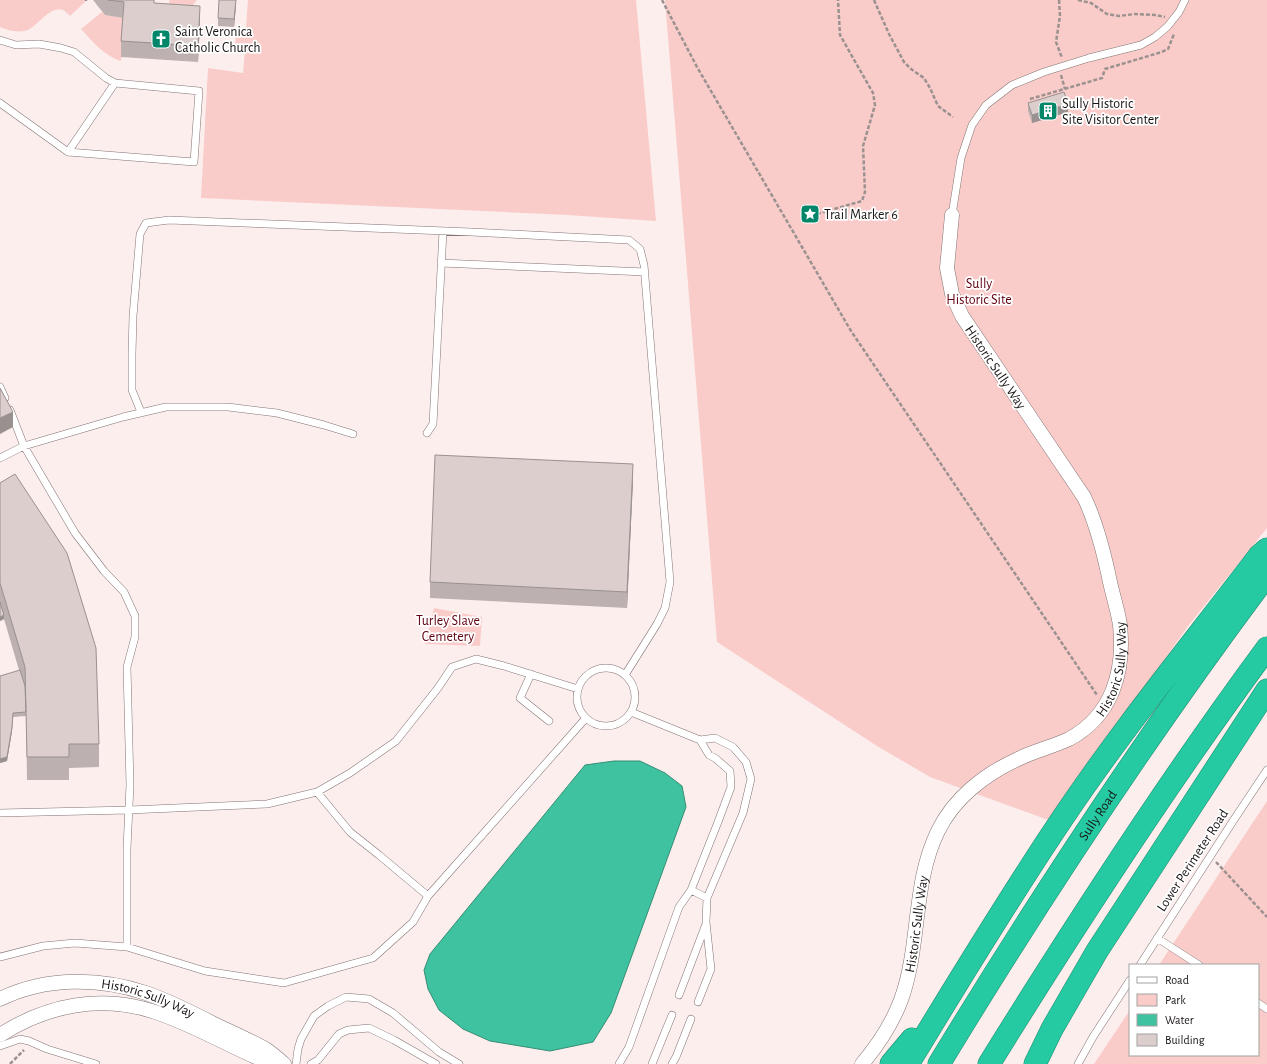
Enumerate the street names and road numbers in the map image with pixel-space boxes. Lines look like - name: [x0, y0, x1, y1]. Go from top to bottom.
- street label: Historic Sully Way: [962, 323, 1028, 412]
- street label: Historic Sully Way: [1094, 621, 1129, 719]
- street label: Sully Road: [1076, 788, 1120, 843]
- street label: Lower Perimeter Road: [1155, 807, 1231, 914]
- street label: Historic Sully Way: [903, 874, 931, 974]
- street label: Historic Sully Way: [100, 977, 197, 1021]

